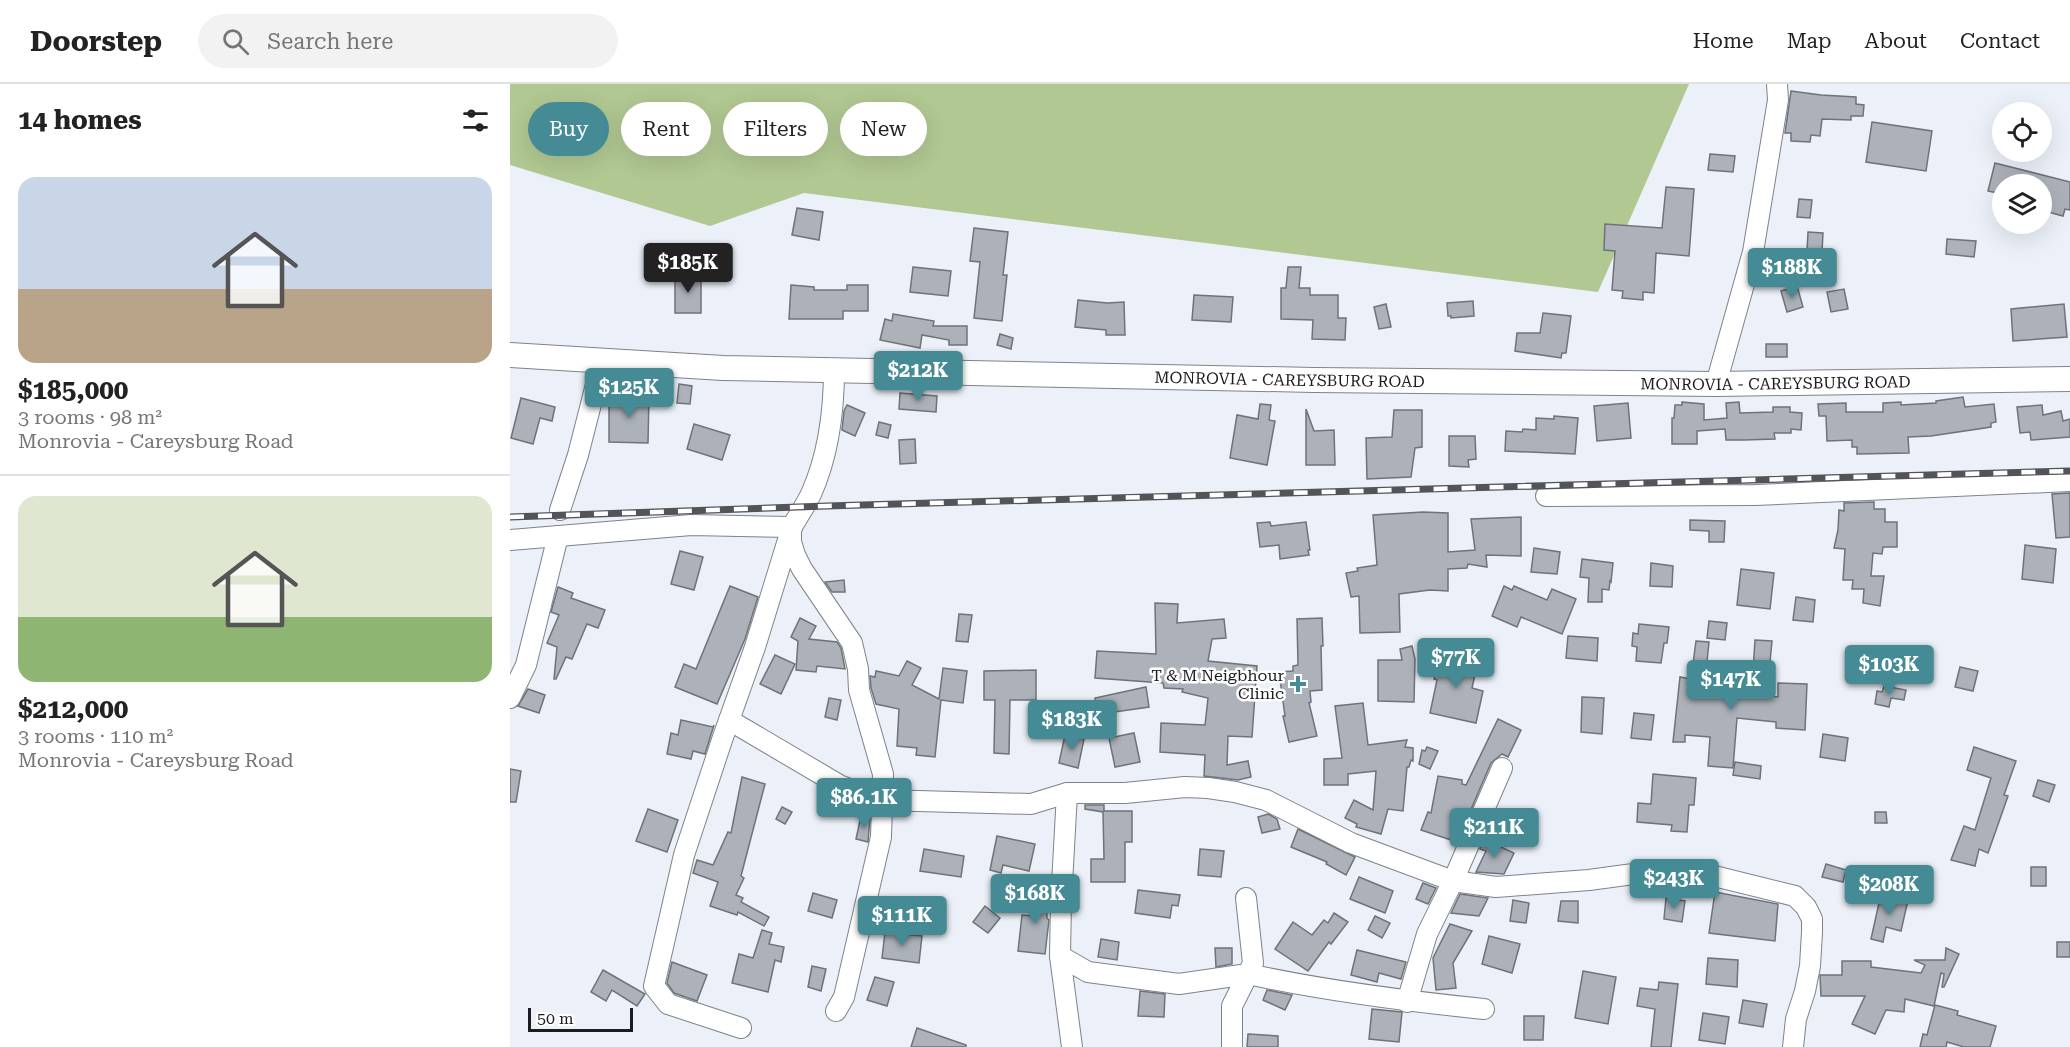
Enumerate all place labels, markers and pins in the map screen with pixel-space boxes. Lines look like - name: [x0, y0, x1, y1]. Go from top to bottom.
- pin: $185K: [646, 243, 730, 294]
- pin: $188K: [1750, 248, 1834, 299]
- pin: $212K: [876, 351, 960, 402]
- pin: $125K: [587, 368, 671, 419]
- pin: $77K: [1420, 638, 1492, 689]
- pin: $103K: [1847, 645, 1931, 696]
- pin: $147K: [1689, 660, 1773, 711]
- place label: T & M Neigbhour Clinic: [1151, 666, 1284, 703]
- marker: T & M Neigbhour Clinic: [1289, 675, 1307, 693]
- pin: $183K: [1030, 700, 1114, 751]
- pin: $86.1K: [815, 778, 913, 829]
- pin: $211K: [1452, 808, 1536, 859]
- pin: $243K: [1632, 859, 1716, 910]
- pin: $208K: [1847, 865, 1931, 916]
- pin: $168K: [993, 874, 1077, 925]
- pin: $111K: [860, 896, 944, 947]

